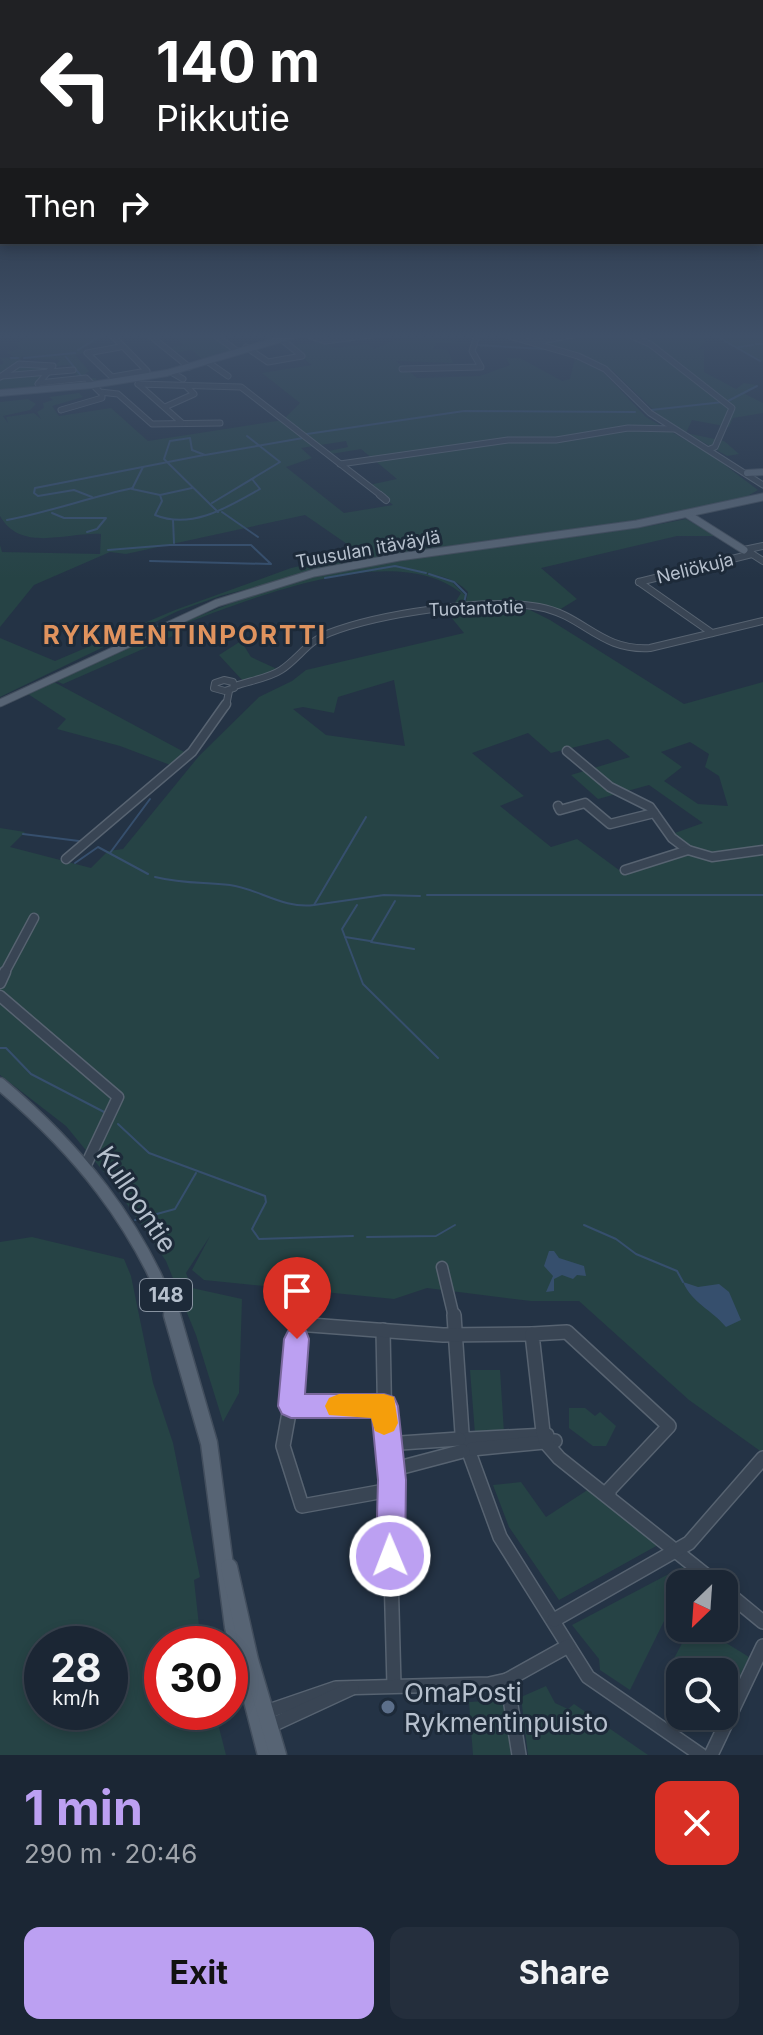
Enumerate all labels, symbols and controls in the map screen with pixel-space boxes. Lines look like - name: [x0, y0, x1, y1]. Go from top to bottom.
- text: 140 m: [156, 28, 320, 96]
- icon: left: [24, 32, 128, 136]
- text: Pikkutie: [156, 96, 290, 140]
- icon: right: [112, 184, 156, 228]
- text: Then: [24, 188, 96, 224]
- street label: Tuusulan itäväylä: [294, 526, 442, 572]
- street label: Neliökuja: [654, 548, 736, 588]
- street label: Tuotantotie: [428, 596, 524, 620]
- district label: RYKMENTINPORTTI: [43, 619, 327, 650]
- street label: Kulloontie: [90, 1140, 184, 1258]
- pin: [263, 1257, 331, 1339]
- icon: arrive: [275, 1269, 319, 1313]
- road number: 148: [140, 1279, 192, 1311]
- position arrow: [348, 1514, 432, 1598]
- north arrow: [666, 1570, 738, 1642]
- map controls: [666, 1570, 738, 1730]
- speed limit sign: 30: [144, 1626, 248, 1730]
- text: 28: [50, 1643, 102, 1692]
- button: search: [666, 1658, 738, 1730]
- place label: OmaPosti Rykmentinpuisto: [404, 1677, 608, 1738]
- text: km/h: [52, 1686, 100, 1710]
- marker: OmaPosti Rykmentinpuisto: [379, 1698, 397, 1716]
- text: 1 min: [24, 1778, 143, 1837]
- button: close: [655, 1781, 739, 1865]
- text: 290 m · 20:46: [24, 1838, 197, 1869]
- button: Exit: [24, 1927, 374, 2019]
- button: Share: [390, 1927, 739, 2019]

